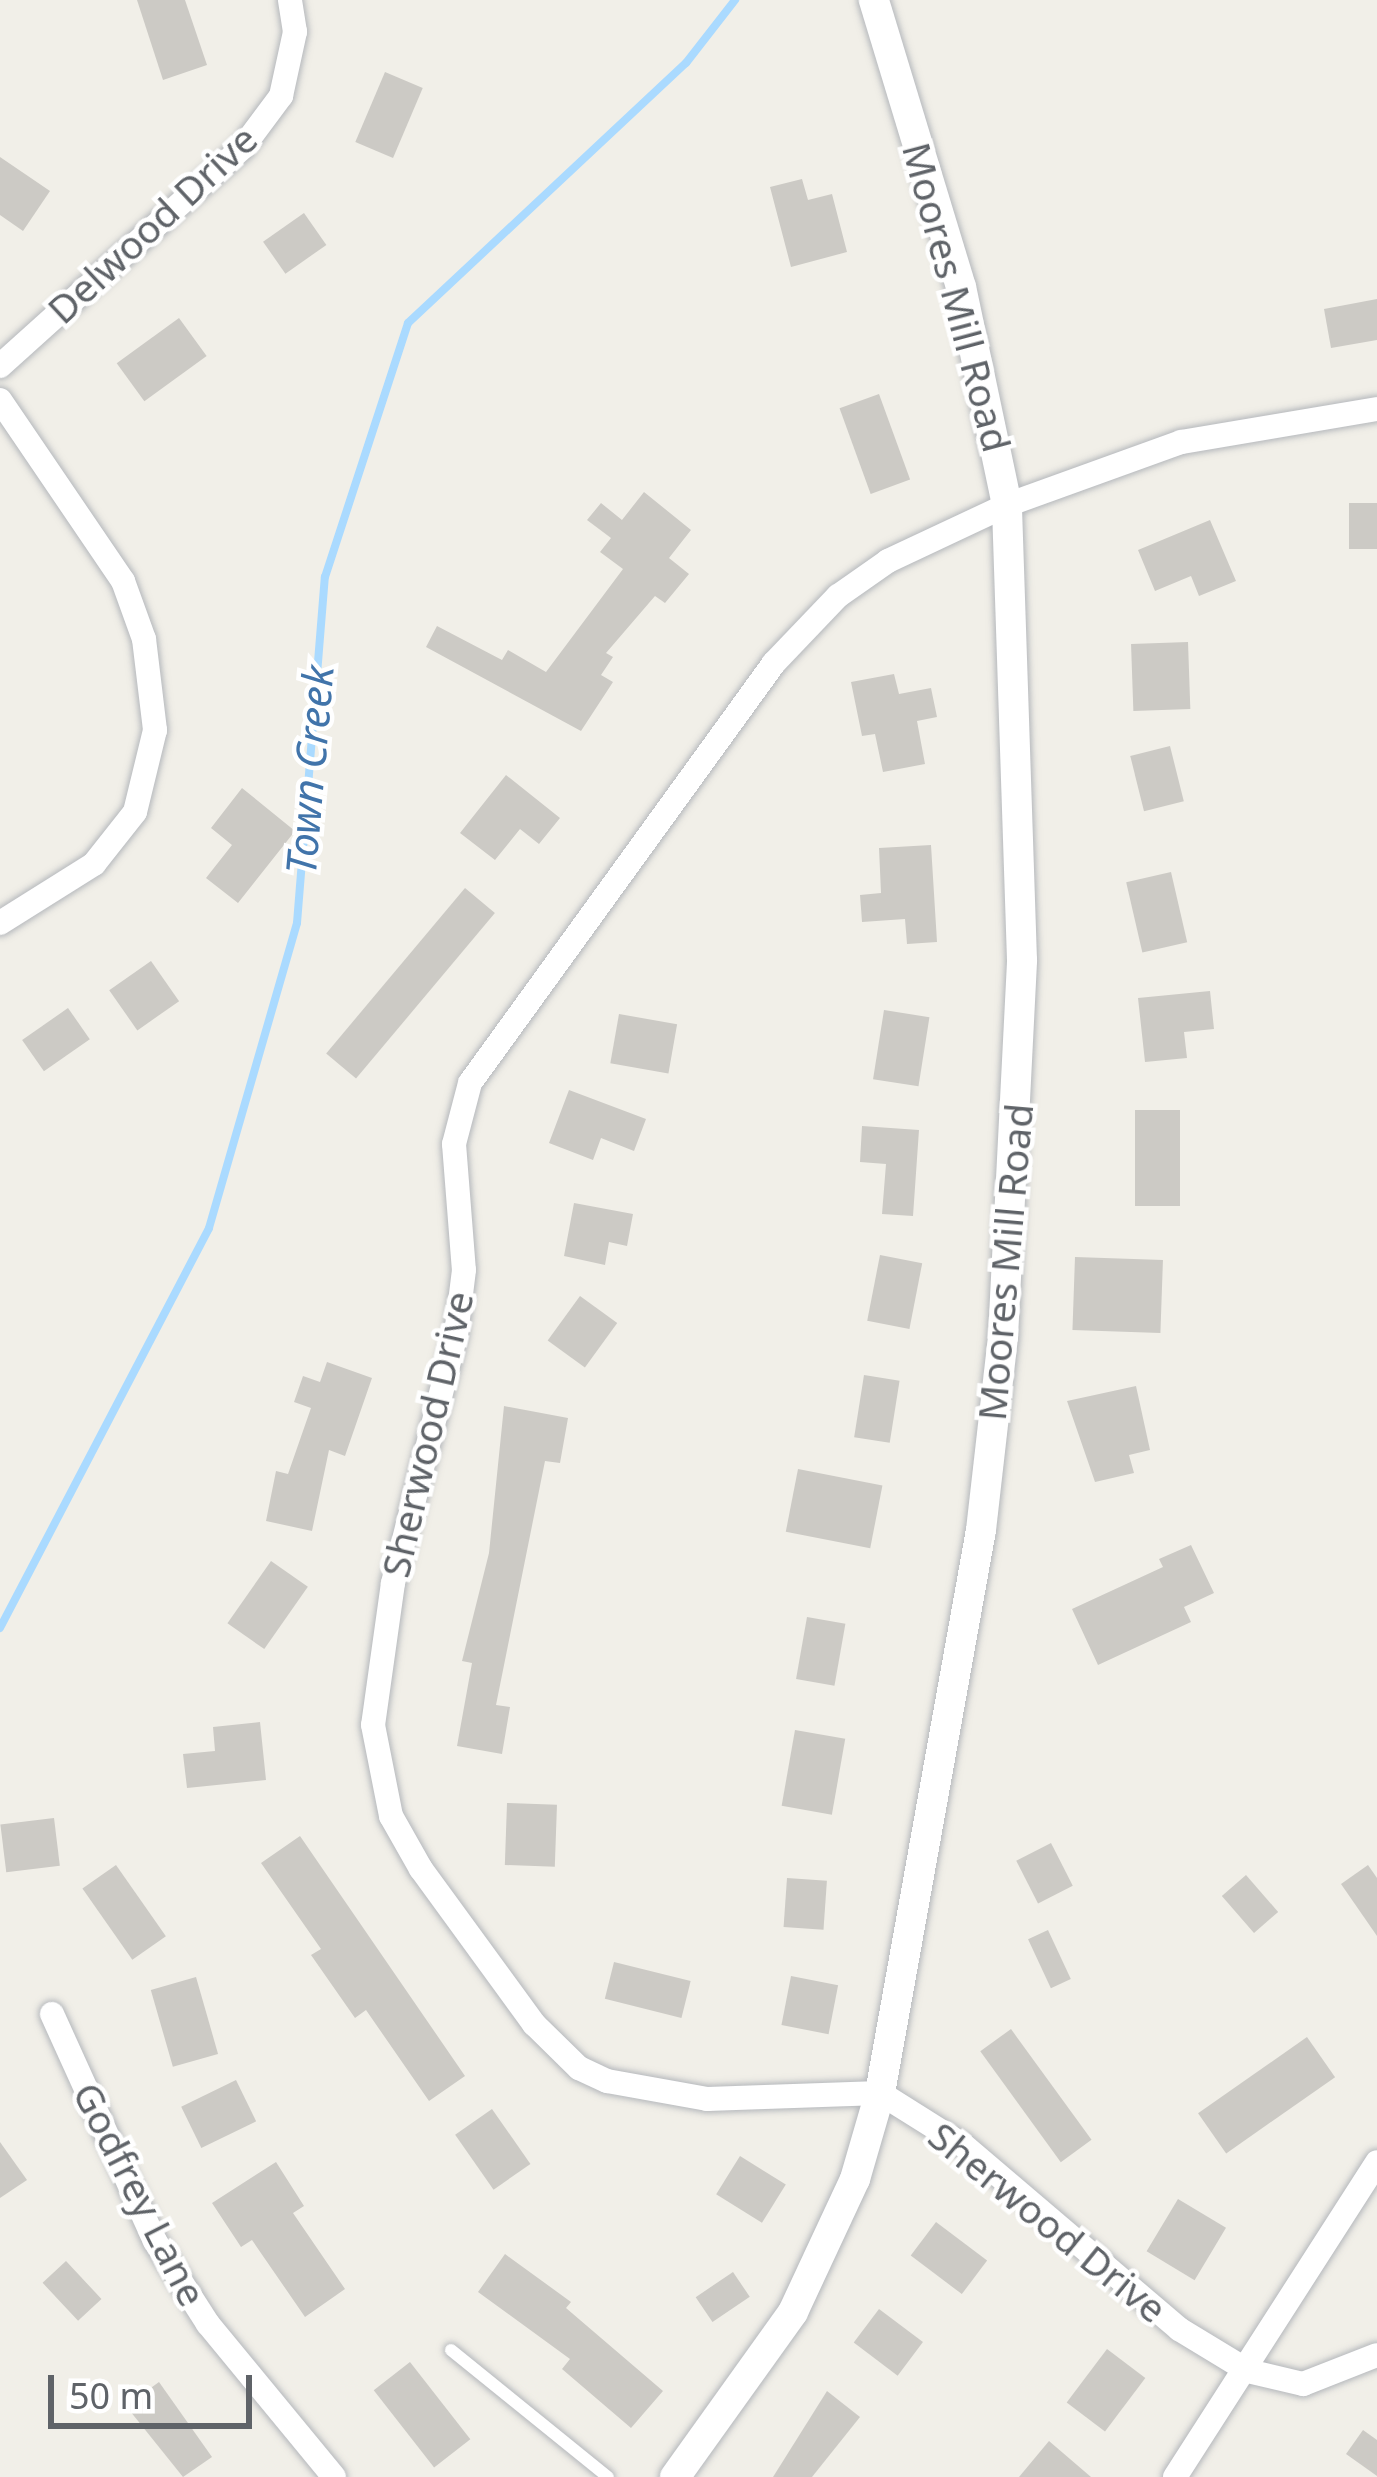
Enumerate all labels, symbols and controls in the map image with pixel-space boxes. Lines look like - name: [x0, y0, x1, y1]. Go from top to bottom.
- street label: Delwood Drive: [38, 115, 266, 333]
- street label: Moores Mill Road: [893, 137, 1021, 457]
- water label: Town Creek: [275, 663, 343, 877]
- street label: Moores Mill Road: [968, 1102, 1042, 1422]
- street label: Sherwood Drive: [371, 1286, 483, 1582]
- street label: Godfrey Lane: [64, 2075, 216, 2313]
- street label: Sherwood Drive: [920, 2112, 1176, 2332]
- scale bar: [54, 2351, 258, 2425]
- text: 50 m: [69, 2371, 153, 2420]

